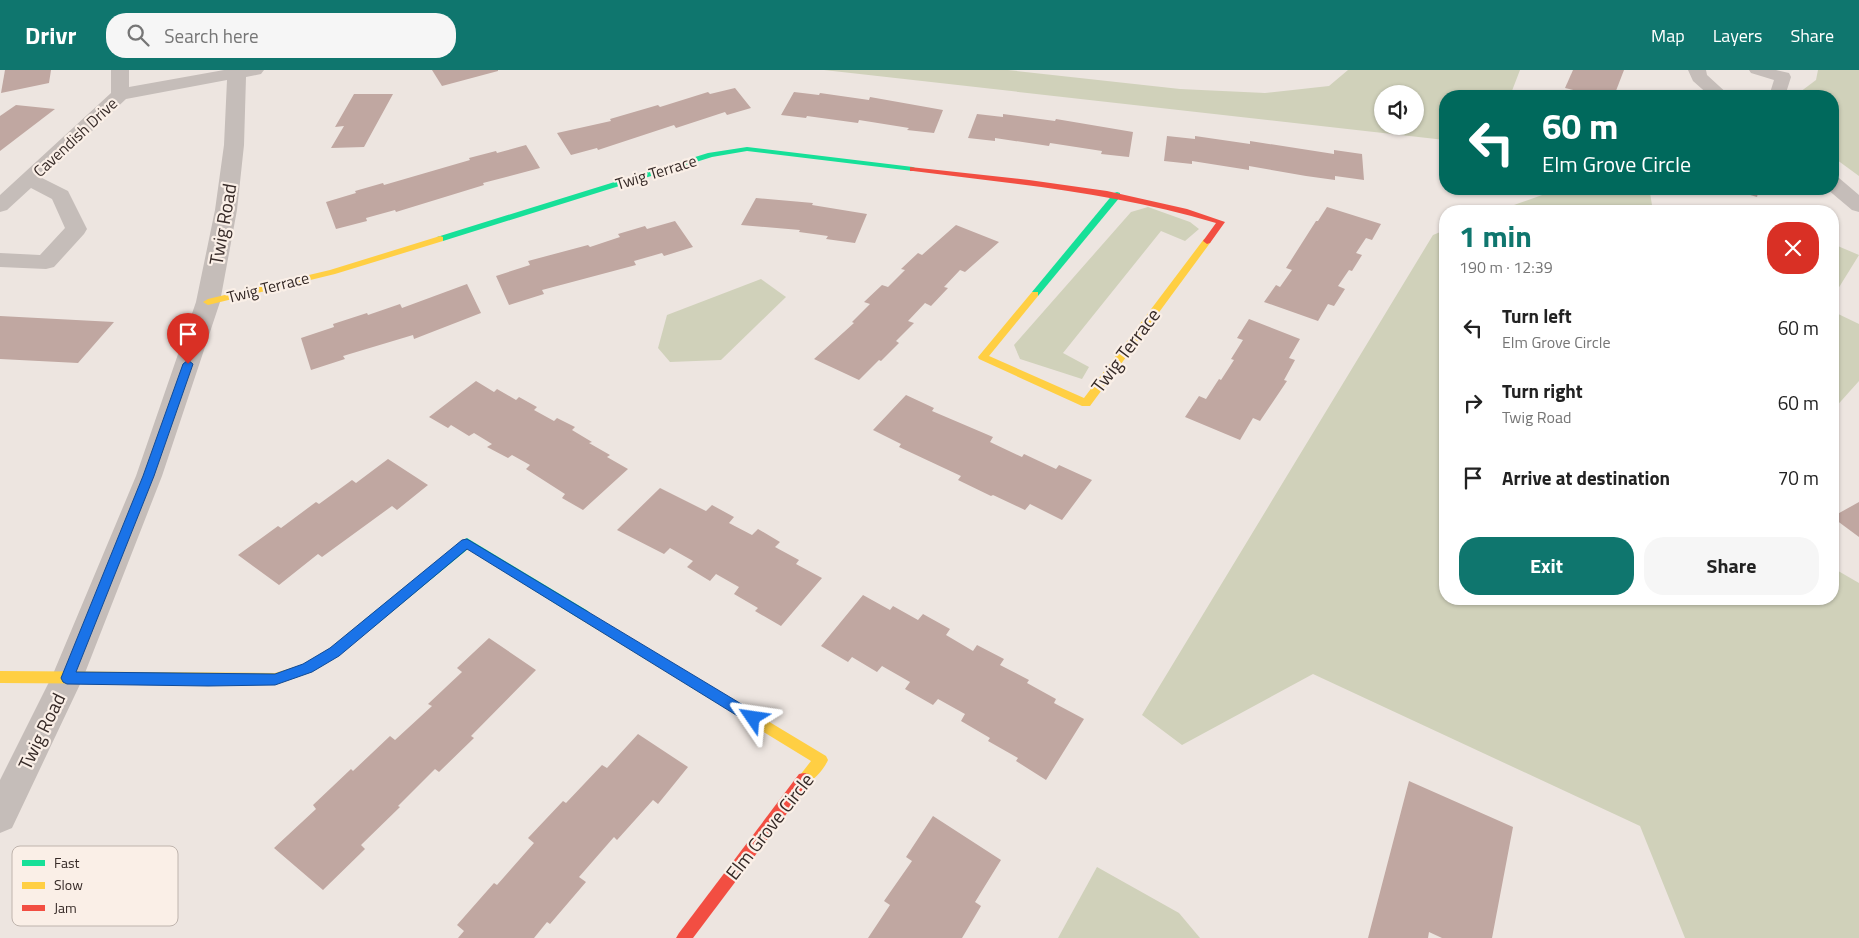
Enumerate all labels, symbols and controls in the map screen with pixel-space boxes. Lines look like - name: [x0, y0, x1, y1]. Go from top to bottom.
- search box: [106, 13, 456, 58]
- text: Drivr: [25, 17, 76, 53]
- icon: search: [124, 21, 152, 49]
- text: Search here: [164, 21, 259, 50]
- text: Map: [1651, 22, 1685, 49]
- text: Layers: [1713, 22, 1762, 49]
- text: Share: [1790, 22, 1834, 49]
- map controls: [1374, 85, 1424, 135]
- button: sound: [1374, 85, 1424, 135]
- street label: Cavendish Drive: [28, 92, 122, 182]
- text: 60 m: [1542, 99, 1618, 153]
- icon: left: [1459, 110, 1524, 175]
- text: Elm Grove Circle: [1542, 147, 1691, 181]
- street label: Twig Terrace: [612, 148, 700, 196]
- street label: Twig Road: [201, 181, 243, 267]
- text: 1 min: [1459, 213, 1532, 259]
- button: close: [1767, 222, 1819, 274]
- text: 190 m · 12:39: [1459, 255, 1553, 279]
- street label: Twig Terrace: [224, 265, 312, 309]
- text: Turn left: [1502, 301, 1572, 330]
- street label: Twig Terrace: [1083, 302, 1167, 398]
- pin: [167, 313, 209, 364]
- text: 60 m: [1778, 313, 1819, 342]
- icon: left: [1459, 314, 1487, 342]
- icon: arrive: [174, 320, 202, 348]
- text: Elm Grove Circle: [1502, 330, 1610, 354]
- text: Turn right: [1502, 376, 1583, 405]
- text: 60 m: [1778, 388, 1819, 417]
- icon: right: [1459, 389, 1487, 417]
- text: Twig Road: [1502, 405, 1571, 429]
- text: Arrive at destination: [1502, 463, 1670, 492]
- text: 70 m: [1778, 463, 1819, 492]
- icon: arrive: [1459, 464, 1487, 492]
- button: Exit: [1459, 537, 1634, 595]
- button: Share: [1644, 537, 1819, 595]
- street label: Twig Road: [10, 688, 72, 774]
- position arrow: [726, 691, 778, 743]
- street label: Elm Grove Circle: [718, 766, 820, 886]
- legend: [12, 846, 178, 926]
- text: Fast: [54, 852, 79, 873]
- text: Slow: [54, 874, 83, 895]
- text: Jam: [54, 897, 77, 918]

